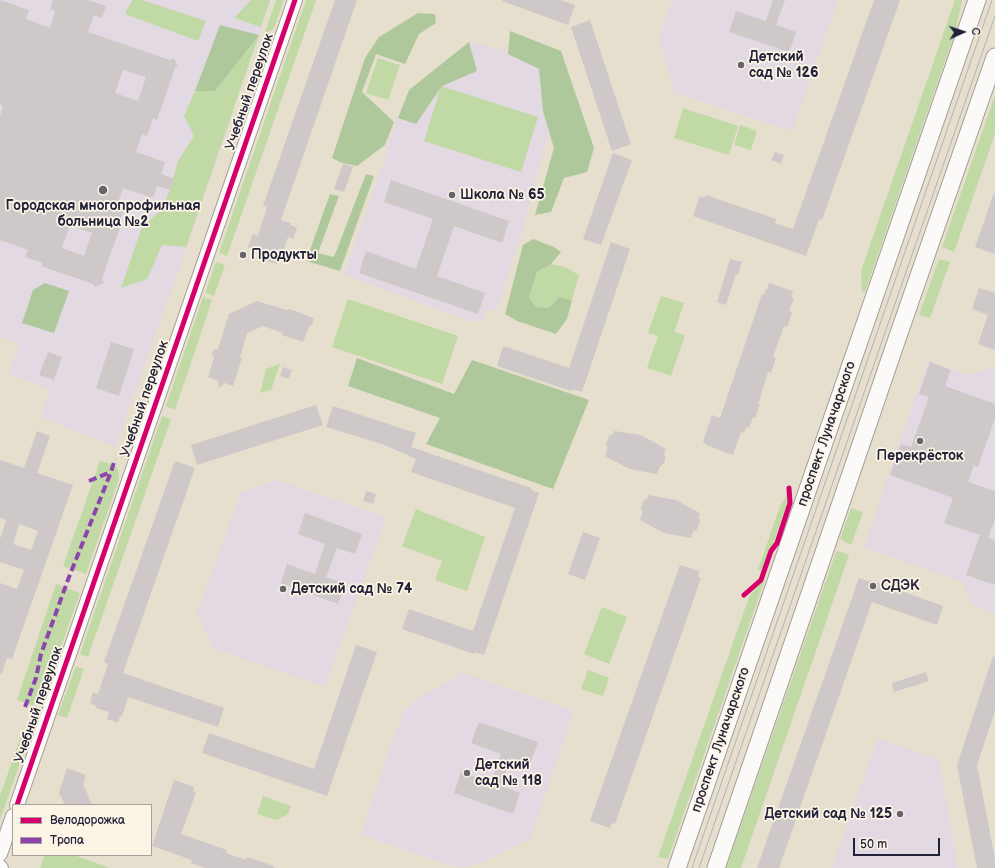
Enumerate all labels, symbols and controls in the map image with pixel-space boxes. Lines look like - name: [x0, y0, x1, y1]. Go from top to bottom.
- north arrow: [943, 12, 983, 52]
- text: С: [969, 27, 982, 36]
- street label: Учебный переулок: [222, 31, 278, 153]
- place label: Детский сад № 126: [749, 49, 818, 82]
- marker: Детский сад № 126: [736, 60, 746, 70]
- marker: Городская многопрофильная больница №2: [97, 184, 109, 196]
- place label: Школа № 65: [460, 187, 544, 203]
- marker: Школа № 65: [447, 190, 457, 200]
- place label: Городская многопрофильная больница №2: [5, 198, 201, 230]
- place label: Продукты: [251, 247, 317, 263]
- marker: Продукты: [238, 250, 248, 260]
- street label: Учебный переулок: [117, 338, 173, 460]
- street label: проспект Луначарского: [794, 359, 860, 509]
- marker: Перекрёсток: [915, 436, 925, 446]
- place label: Перекрёсток: [877, 448, 963, 464]
- place label: СДЭК: [881, 578, 919, 594]
- place label: Детский сад № 74: [291, 581, 412, 597]
- marker: СДЭК: [868, 581, 878, 591]
- marker: Детский сад № 74: [278, 584, 288, 594]
- street label: Учебный переулок: [11, 644, 67, 766]
- street label: проспект Луначарского: [688, 665, 754, 815]
- place label: Детский сад № 118: [475, 757, 542, 790]
- marker: Детский сад № 118: [462, 768, 472, 778]
- legend: [12, 804, 152, 856]
- place label: Детский сад № 125: [764, 806, 892, 822]
- marker: Детский сад № 125: [895, 809, 905, 819]
- text: Велодорожка: [50, 813, 125, 828]
- scale bar: [855, 830, 942, 856]
- text: Тропа: [50, 833, 84, 848]
- text: 50 m: [860, 837, 887, 852]

